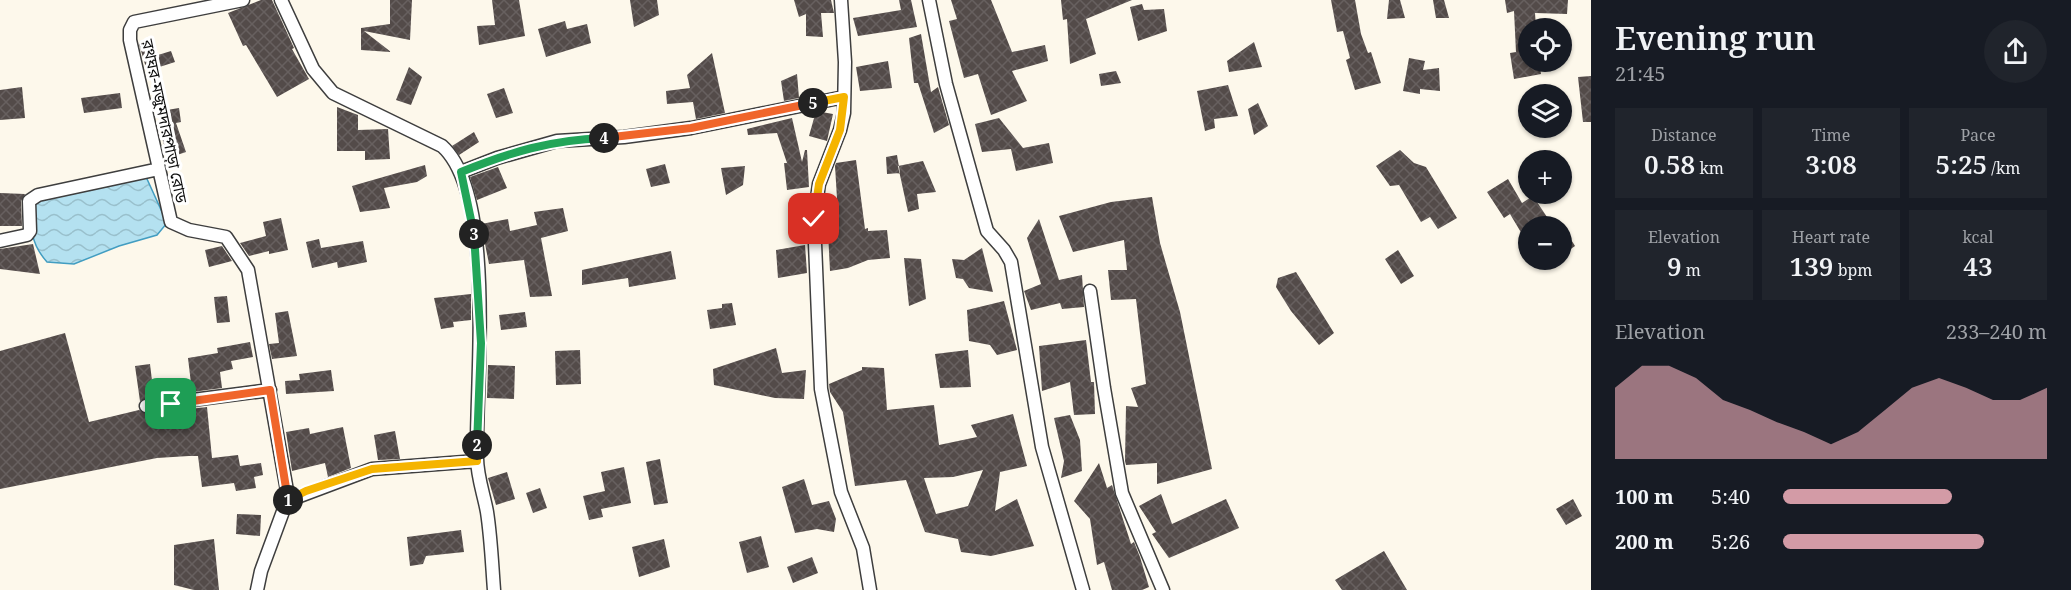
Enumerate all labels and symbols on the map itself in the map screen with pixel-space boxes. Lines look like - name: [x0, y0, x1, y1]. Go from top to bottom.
- street label: রথঘর-মজুমদারপাড়া রোড: [137, 36, 193, 205]
- pin: 5: [798, 88, 828, 118]
- pin: 4: [589, 123, 619, 153]
- pin: [788, 193, 839, 244]
- pin: 3: [459, 219, 489, 249]
- pin: [145, 378, 196, 429]
- pin: 2: [462, 430, 492, 460]
- pin: 1: [273, 485, 303, 515]

